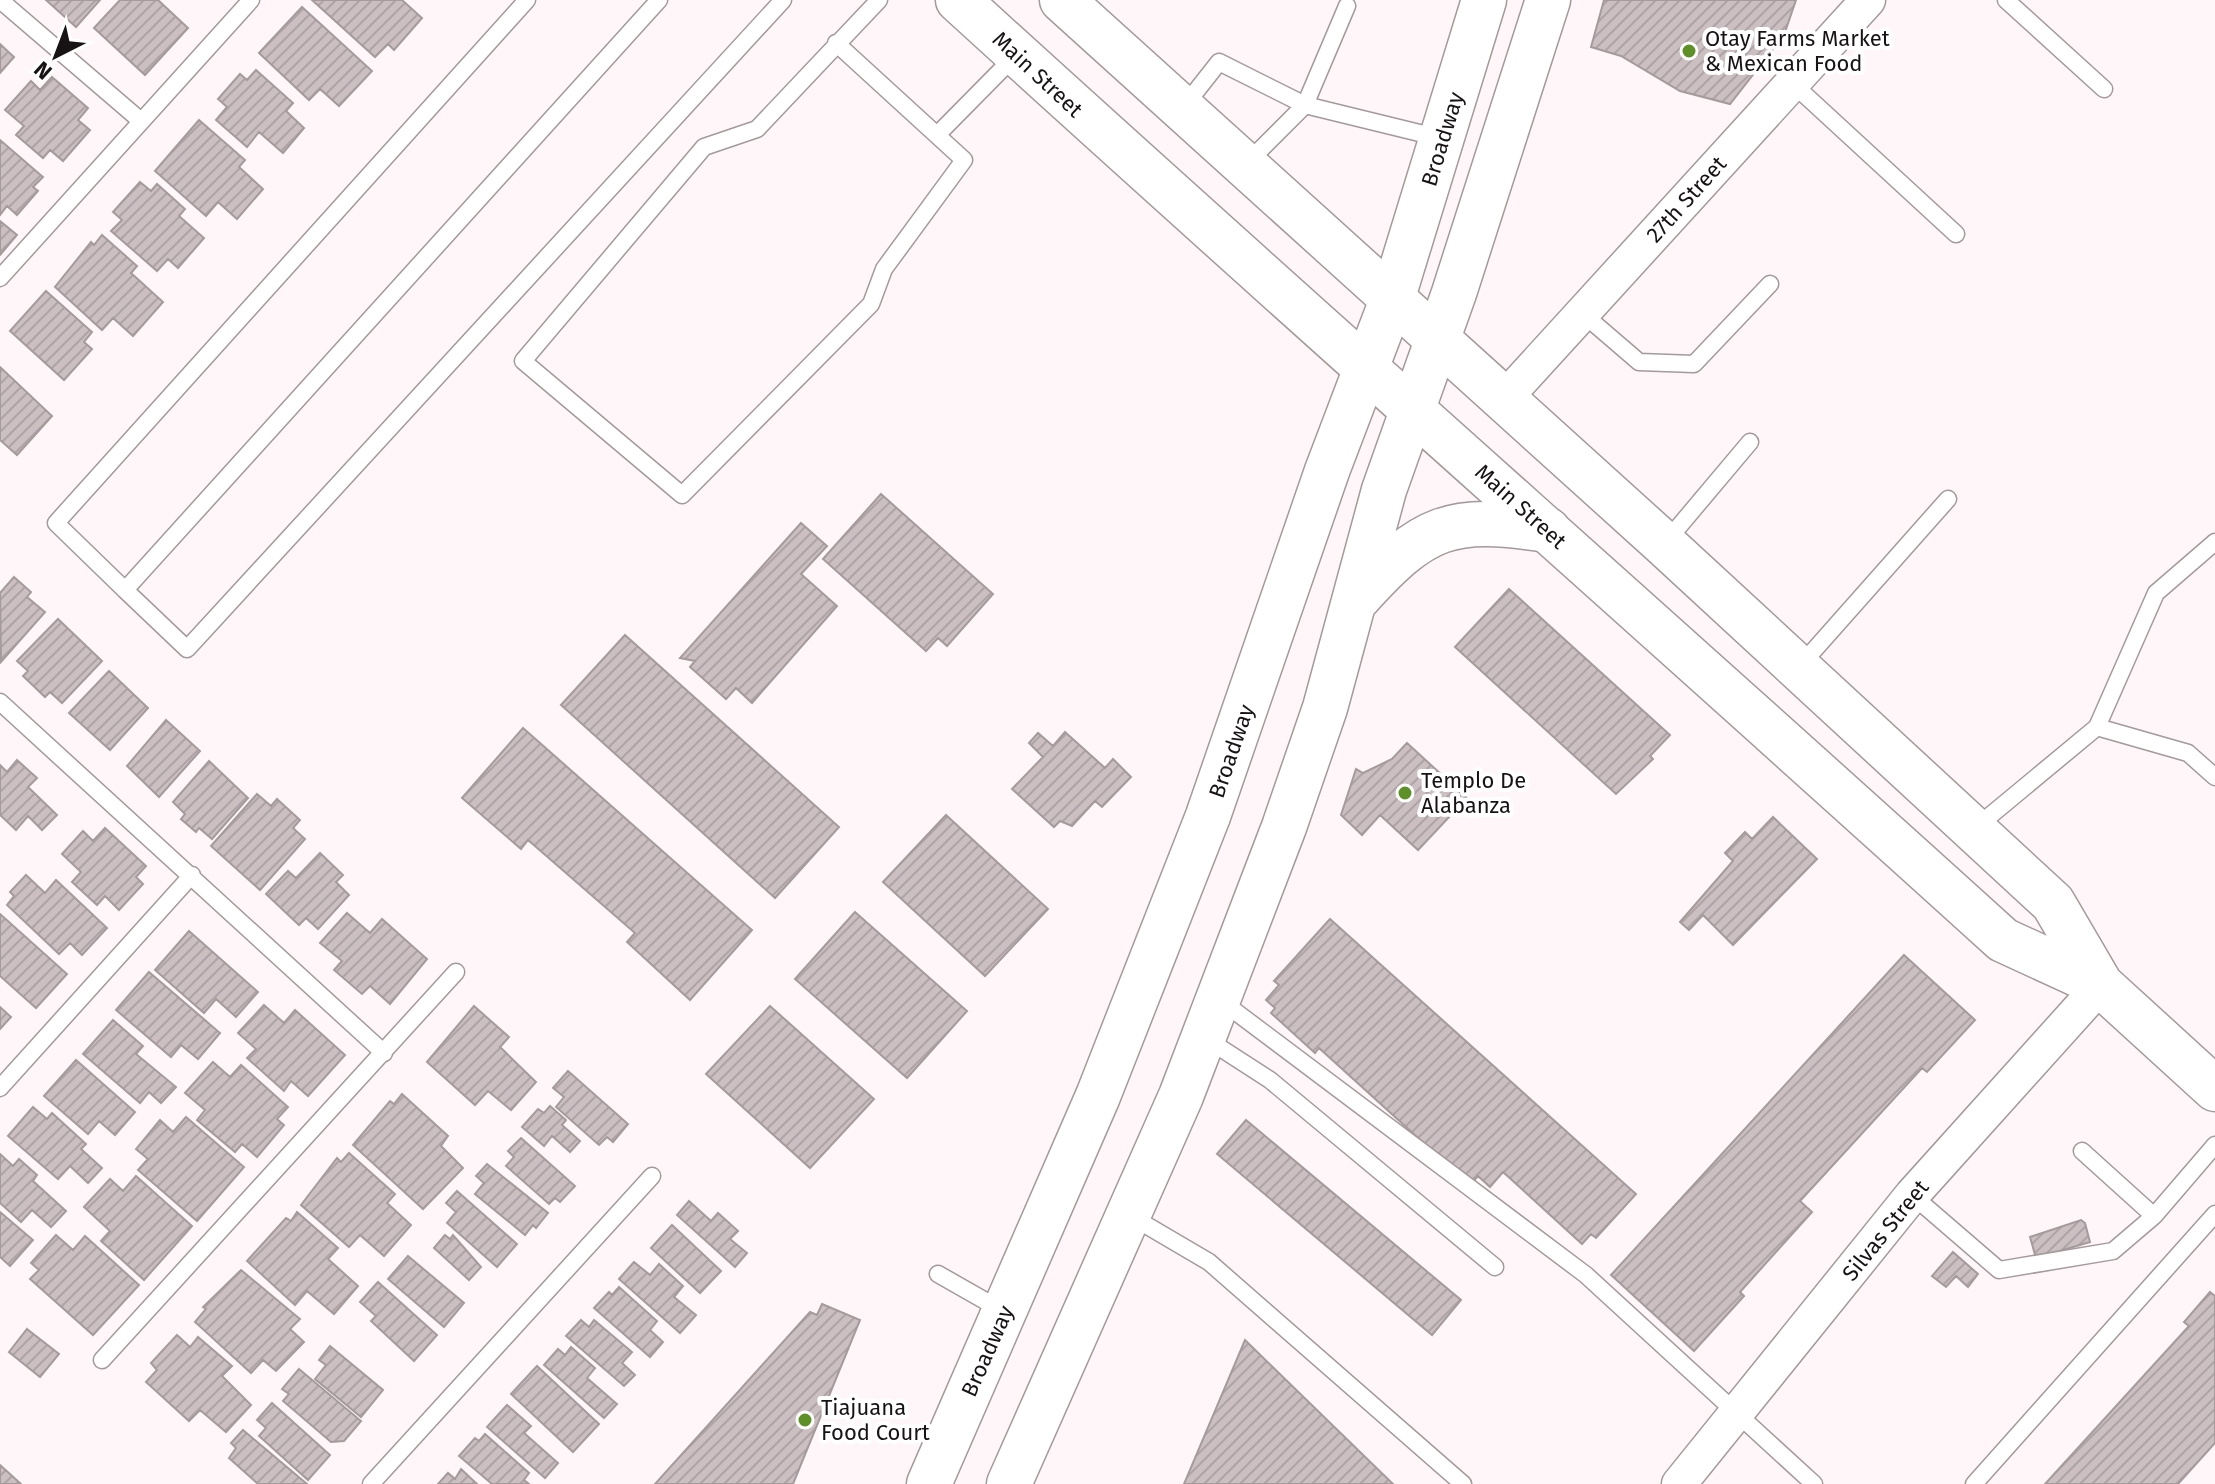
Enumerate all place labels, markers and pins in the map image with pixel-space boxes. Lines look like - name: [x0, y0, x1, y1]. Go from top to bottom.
- place label: Otay Farms Market & Mexican Food: [1705, 25, 1890, 77]
- marker: Otay Farms Market & Mexican Food: [1680, 42, 1698, 60]
- place label: Templo De Alabanza: [1421, 767, 1526, 819]
- marker: Templo De Alabanza: [1396, 784, 1414, 802]
- place label: Tiajuana Food Court: [821, 1394, 930, 1446]
- marker: Tiajuana Food Court: [796, 1411, 814, 1429]

